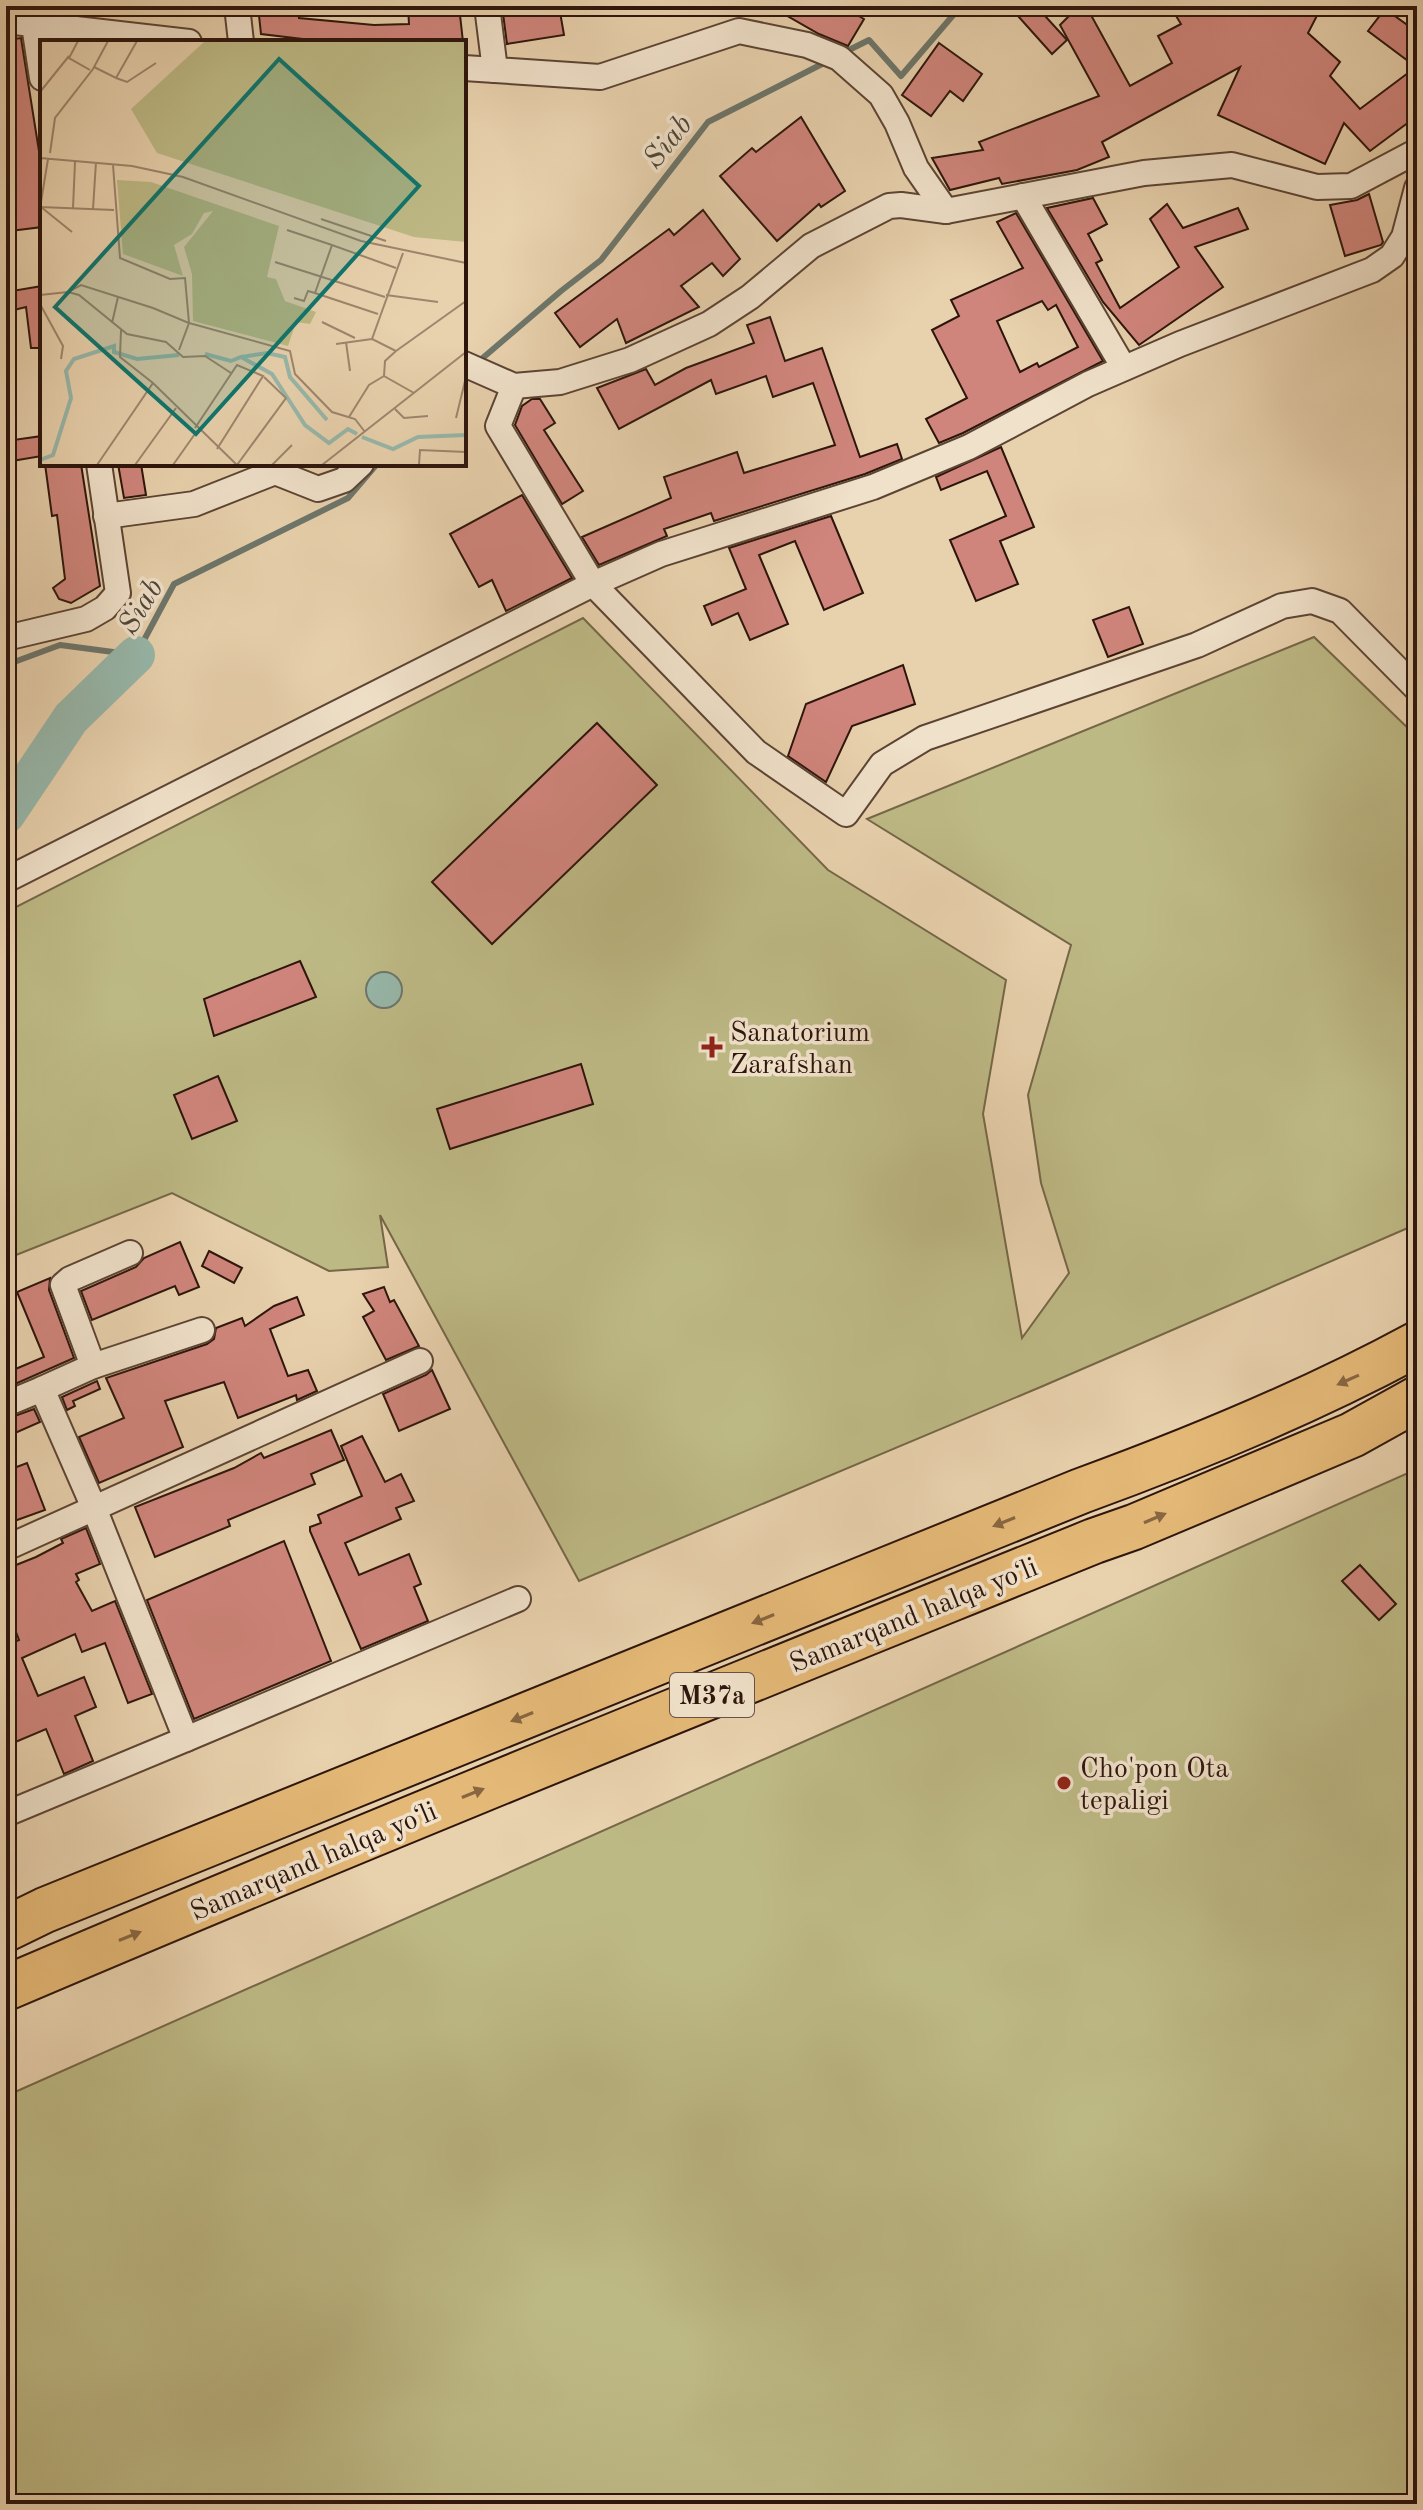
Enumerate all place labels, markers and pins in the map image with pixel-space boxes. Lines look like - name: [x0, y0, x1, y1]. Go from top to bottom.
- place label: Sanatorium Zarafshan: [730, 1020, 870, 1080]
- marker: Sanatorium Zarafshan: [701, 1036, 723, 1058]
- place label: Cho'pon Ota tepaligi: [1080, 1756, 1229, 1816]
- marker: Cho'pon Ota tepaligi: [1055, 1774, 1073, 1792]

